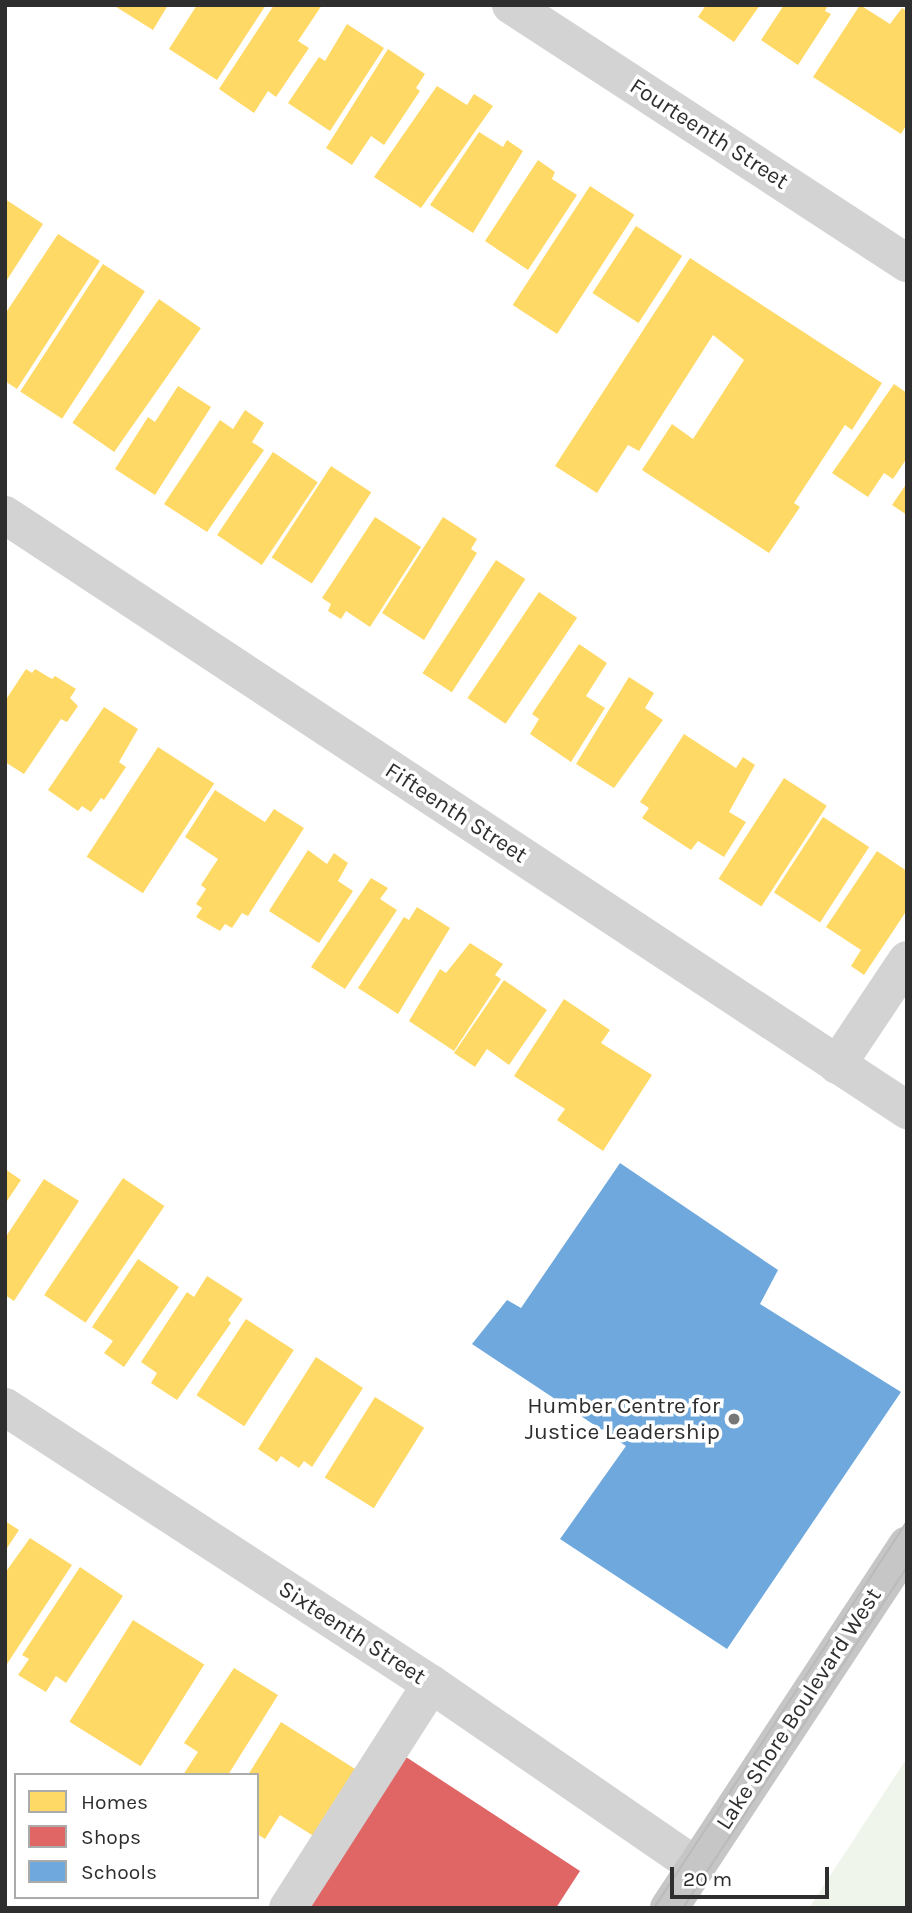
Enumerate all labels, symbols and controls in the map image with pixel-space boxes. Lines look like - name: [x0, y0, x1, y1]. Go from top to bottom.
- street label: Fourteenth Street: [625, 72, 793, 196]
- street label: Fifteenth Street: [380, 757, 532, 869]
- place label: Humber Centre for Justice Leadership: [525, 1392, 720, 1446]
- marker: Humber Centre for Justice Leadership: [726, 1411, 742, 1427]
- street label: Sixteenth Street: [273, 1575, 431, 1691]
- street label: Lake Shore Boulevard West: [710, 1583, 888, 1835]
- legend: [14, 1773, 259, 1899]
- text: Homes: [81, 1790, 148, 1814]
- text: Shops: [81, 1825, 141, 1849]
- scale bar: [674, 1854, 833, 1898]
- text: Schools: [81, 1860, 157, 1884]
- text: 20 m: [683, 1867, 732, 1891]

